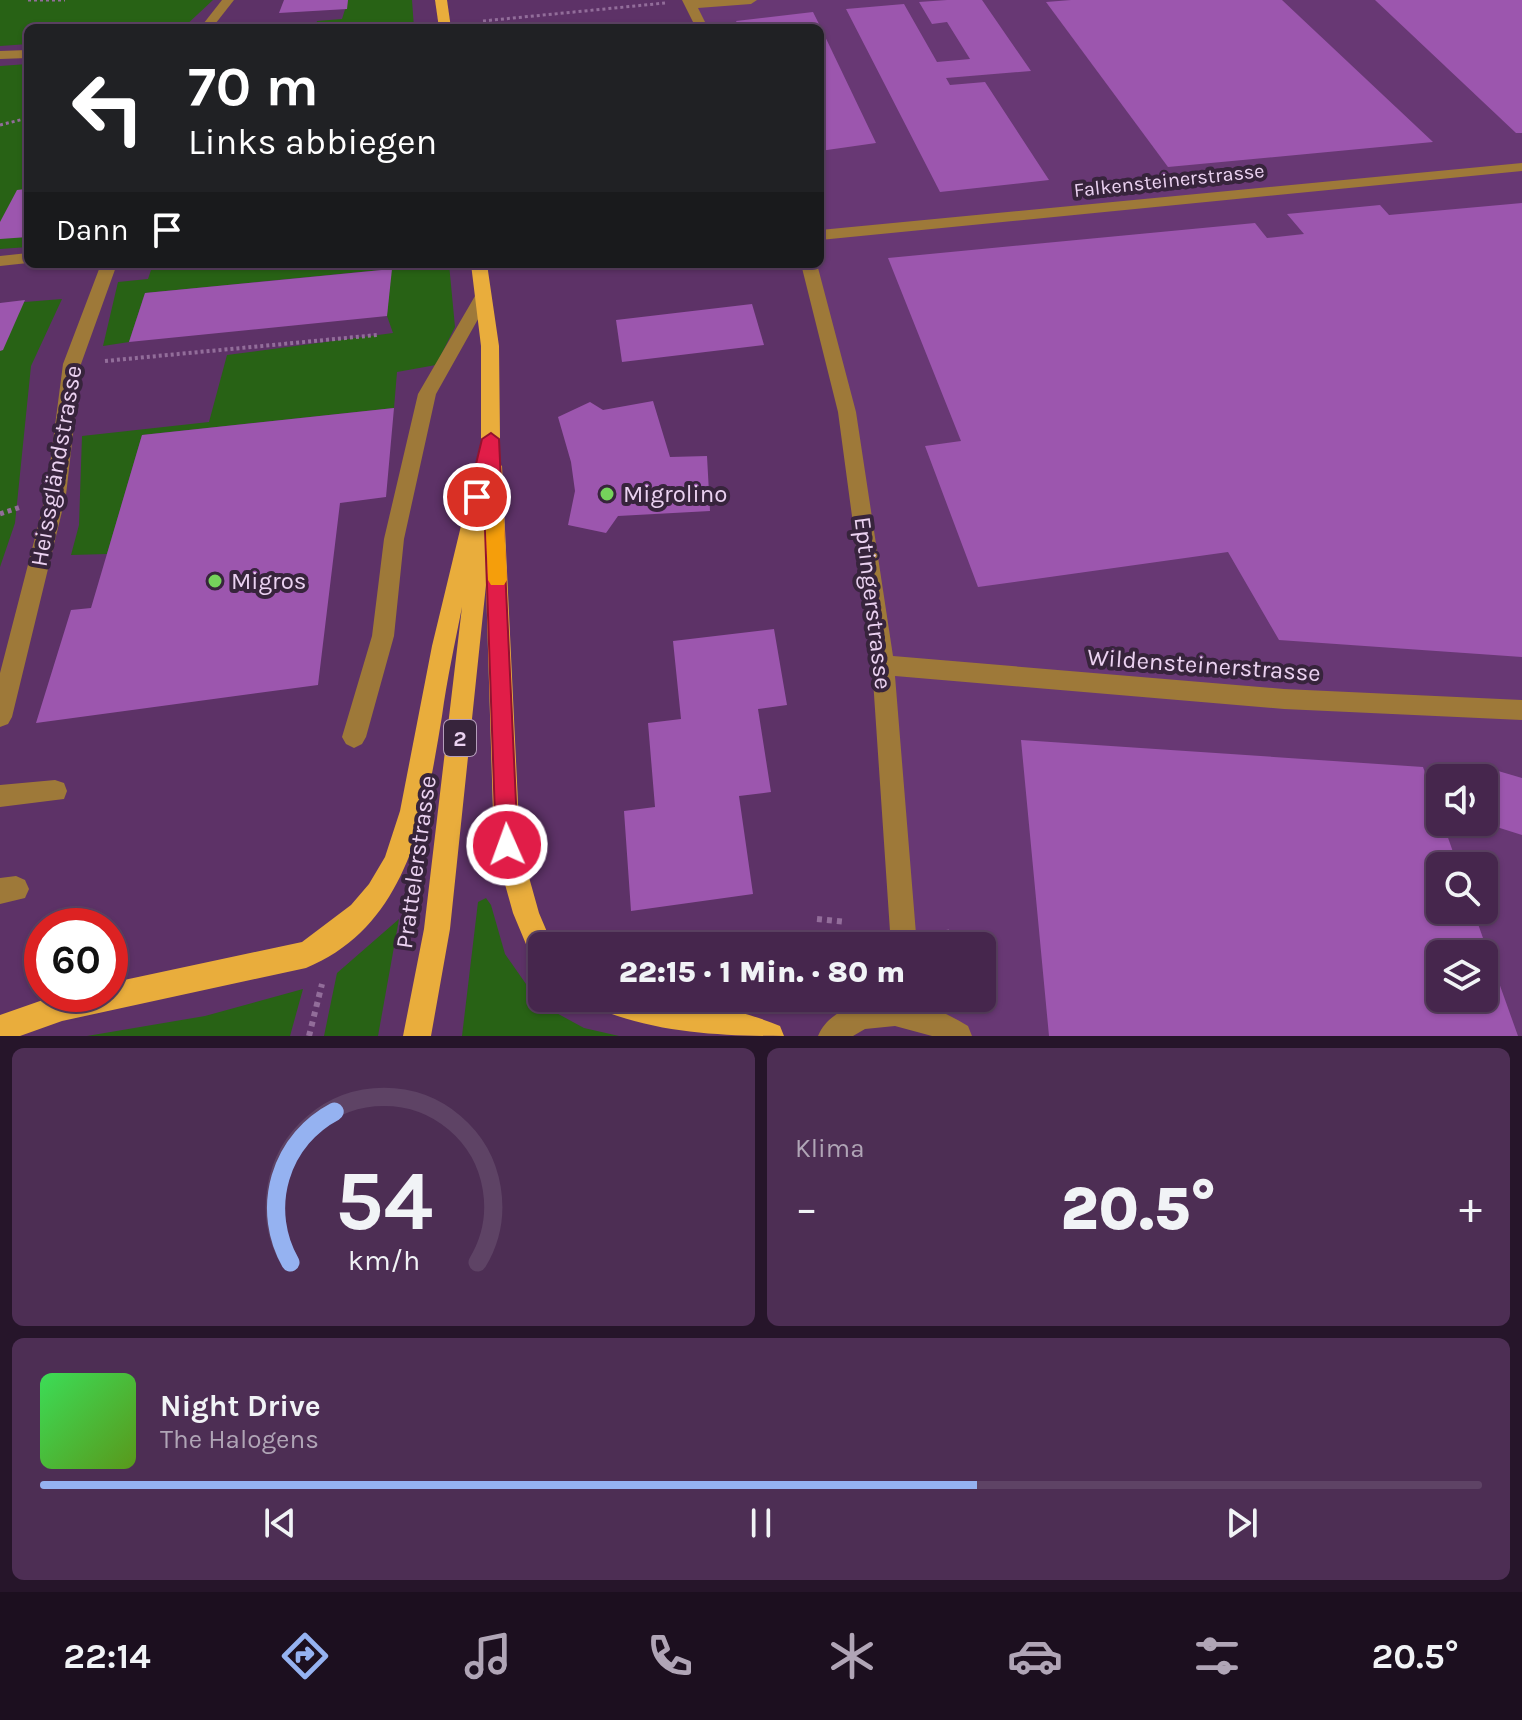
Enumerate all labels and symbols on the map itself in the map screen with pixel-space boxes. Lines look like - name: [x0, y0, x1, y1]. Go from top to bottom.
- street label: Falkensteinerstrasse: [1073, 159, 1266, 202]
- street label: Heissgländstrasse: [24, 363, 88, 569]
- pin: [443, 463, 511, 531]
- place label: Migrolino: [623, 480, 727, 508]
- marker: Migrolino: [598, 485, 616, 503]
- street label: Eptingerstrasse: [849, 515, 897, 691]
- place label: Migros: [231, 567, 306, 595]
- marker: Migros: [206, 572, 224, 590]
- street label: Wildensteinerstrasse: [1086, 643, 1322, 687]
- road number: 2: [444, 720, 476, 756]
- street label: Prattelerstrasse: [390, 774, 442, 950]
- position arrow: [465, 803, 549, 887]
- speed limit sign: 60: [24, 908, 128, 1012]

